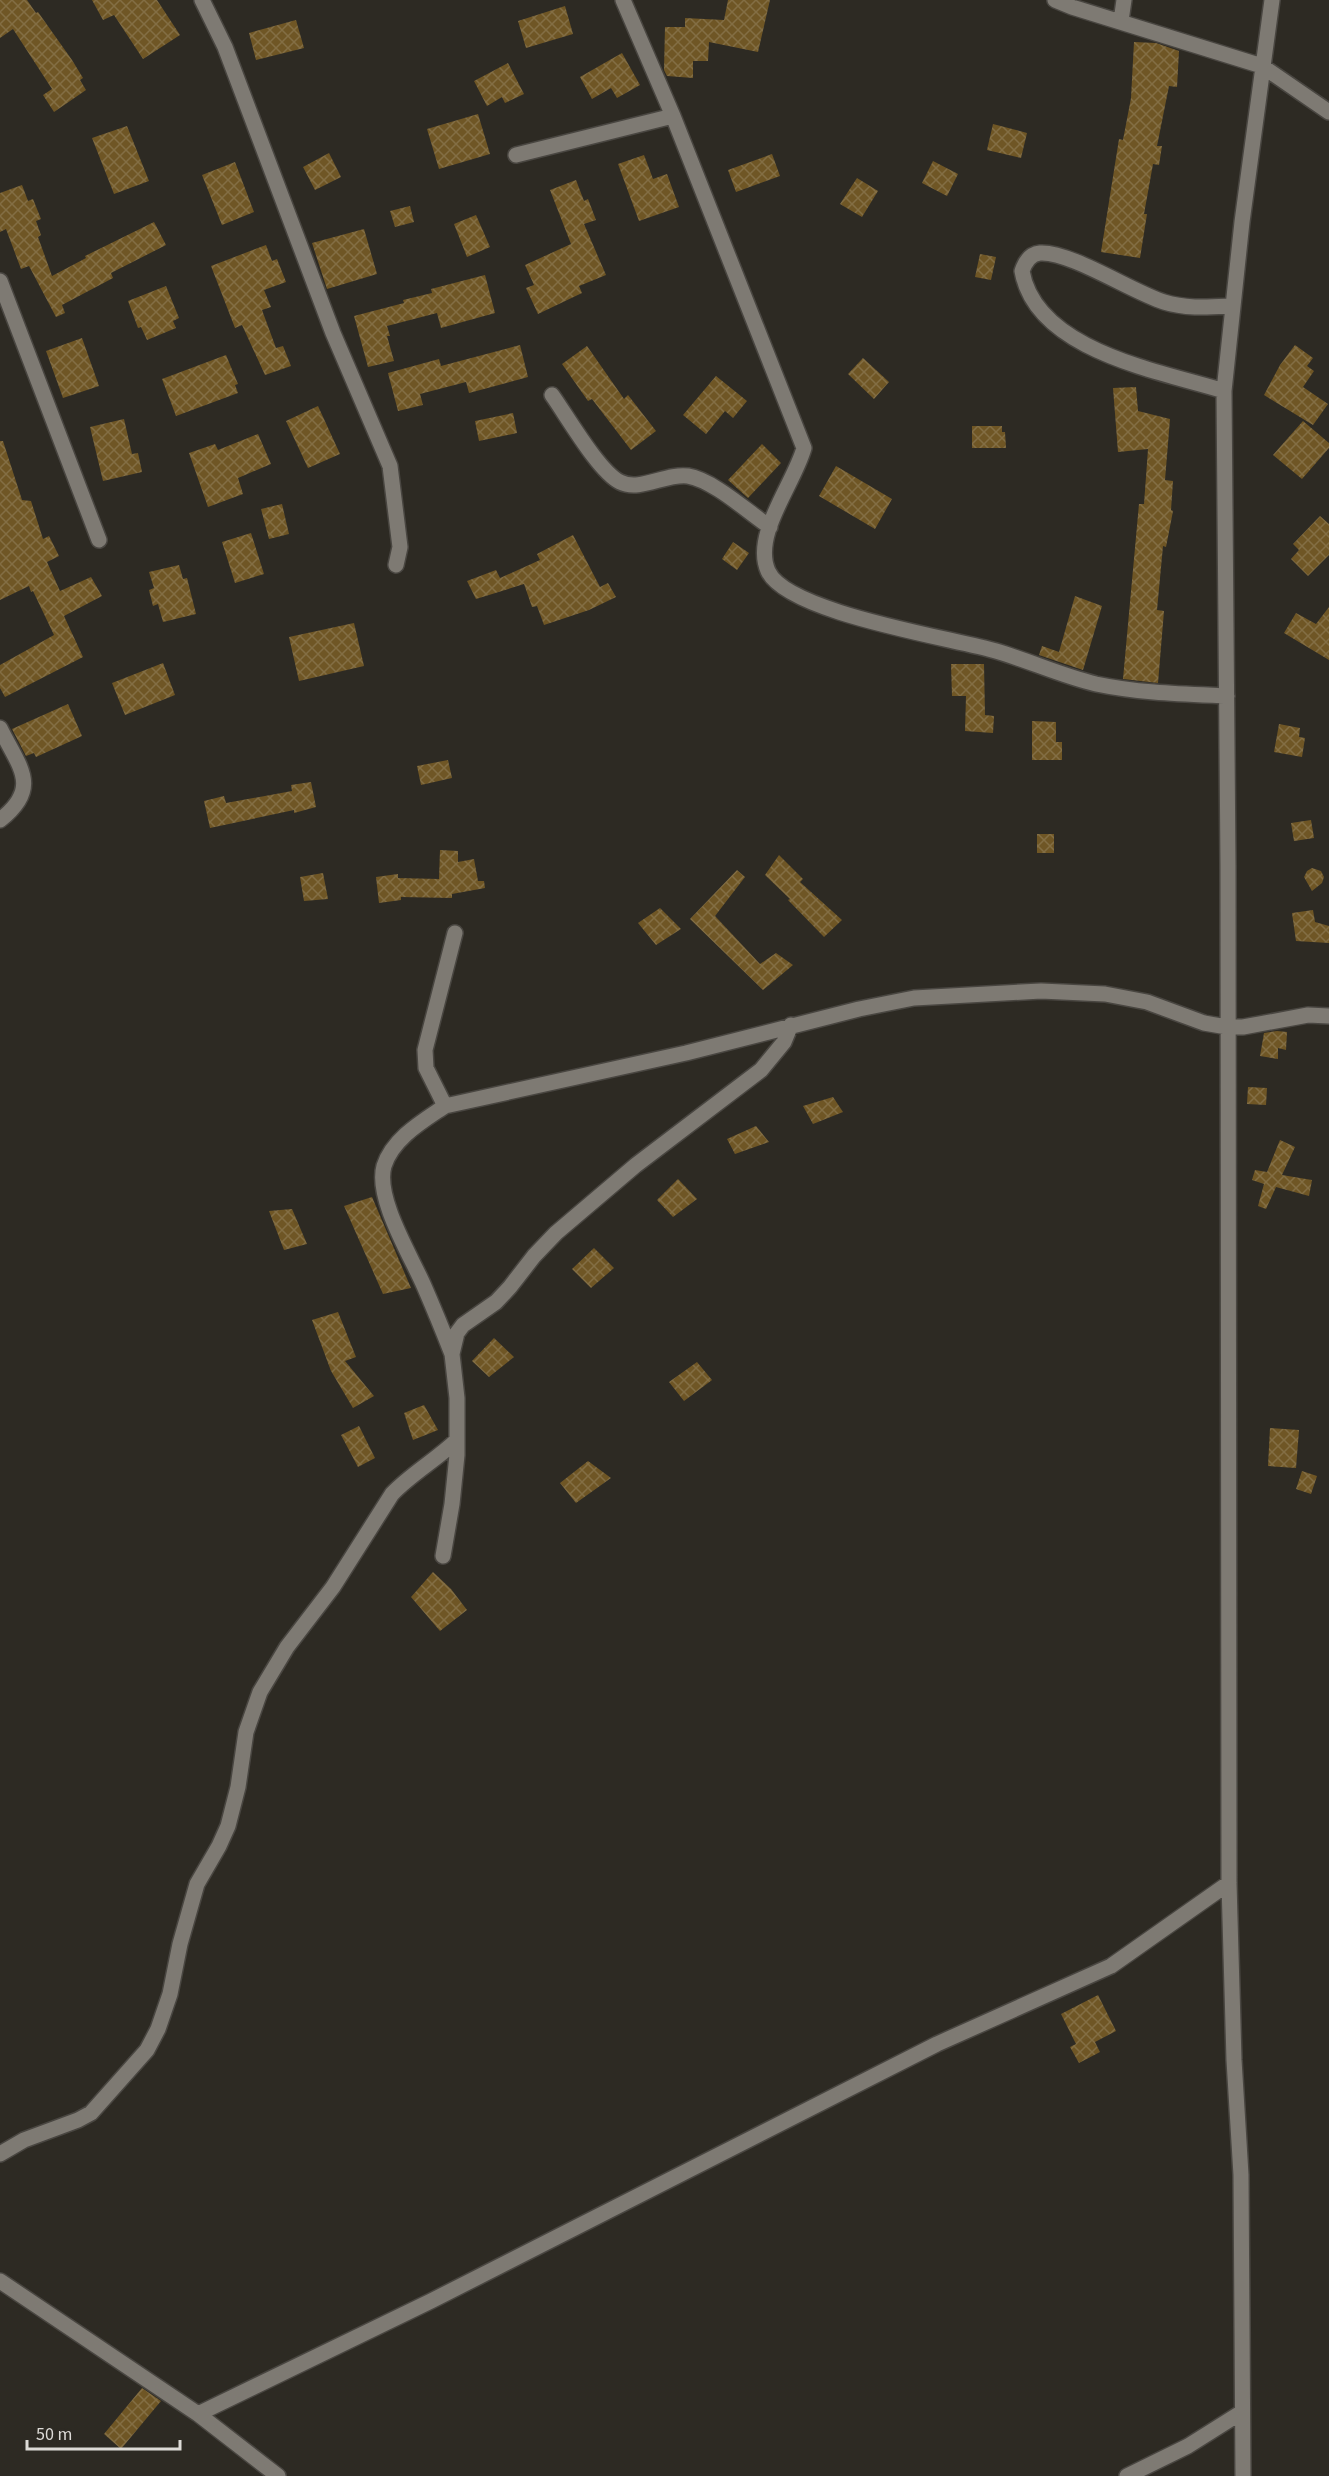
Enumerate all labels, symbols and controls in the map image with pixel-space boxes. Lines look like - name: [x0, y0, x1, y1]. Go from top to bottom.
- scale bar: [27, 2413, 180, 2451]
- text: 50 m: [36, 2422, 72, 2447]

